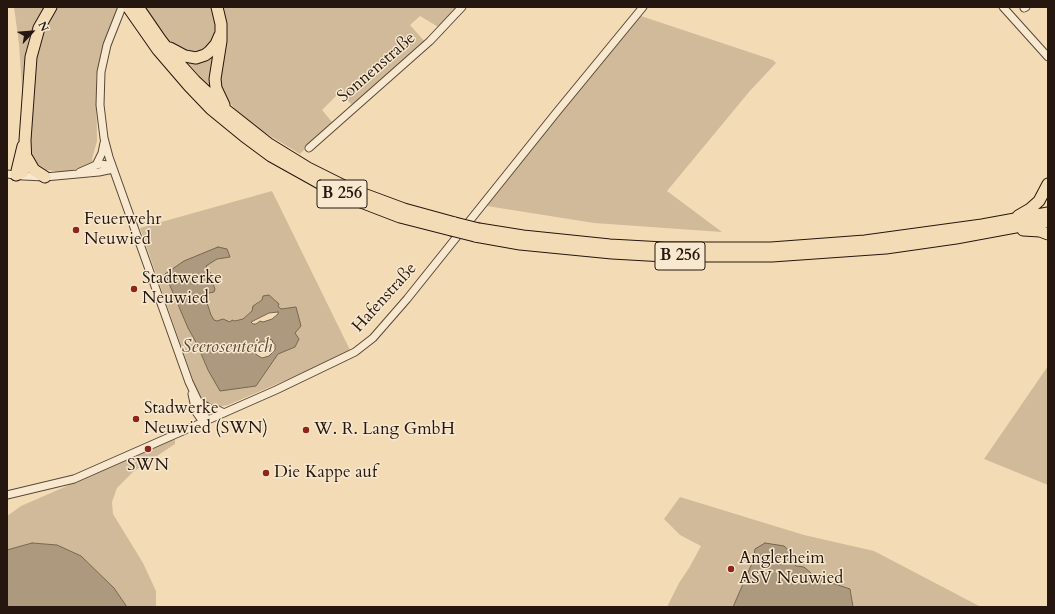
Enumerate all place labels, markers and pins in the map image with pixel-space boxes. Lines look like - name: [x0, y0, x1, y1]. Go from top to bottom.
- place label: Feuerwehr Neuwied: [84, 210, 162, 250]
- marker: Feuerwehr Neuwied: [71, 225, 81, 235]
- place label: Stadtwerke Neuwied: [142, 269, 222, 309]
- marker: Stadtwerke Neuwied: [129, 284, 139, 294]
- place label: Stadwerke Neuwied (SWN): [144, 399, 268, 439]
- marker: Stadwerke Neuwied (SWN): [131, 414, 141, 424]
- place label: W. R. Lang GmbH: [314, 420, 455, 440]
- marker: W. R. Lang GmbH: [301, 425, 311, 435]
- marker: SWN: [143, 444, 153, 454]
- place label: SWN: [127, 456, 169, 476]
- place label: Die Kappe auf: [274, 463, 377, 483]
- marker: Die Kappe auf: [261, 468, 271, 478]
- place label: Anglerheim ASV Neuwied: [739, 549, 843, 589]
- marker: Anglerheim ASV Neuwied: [726, 564, 736, 574]

